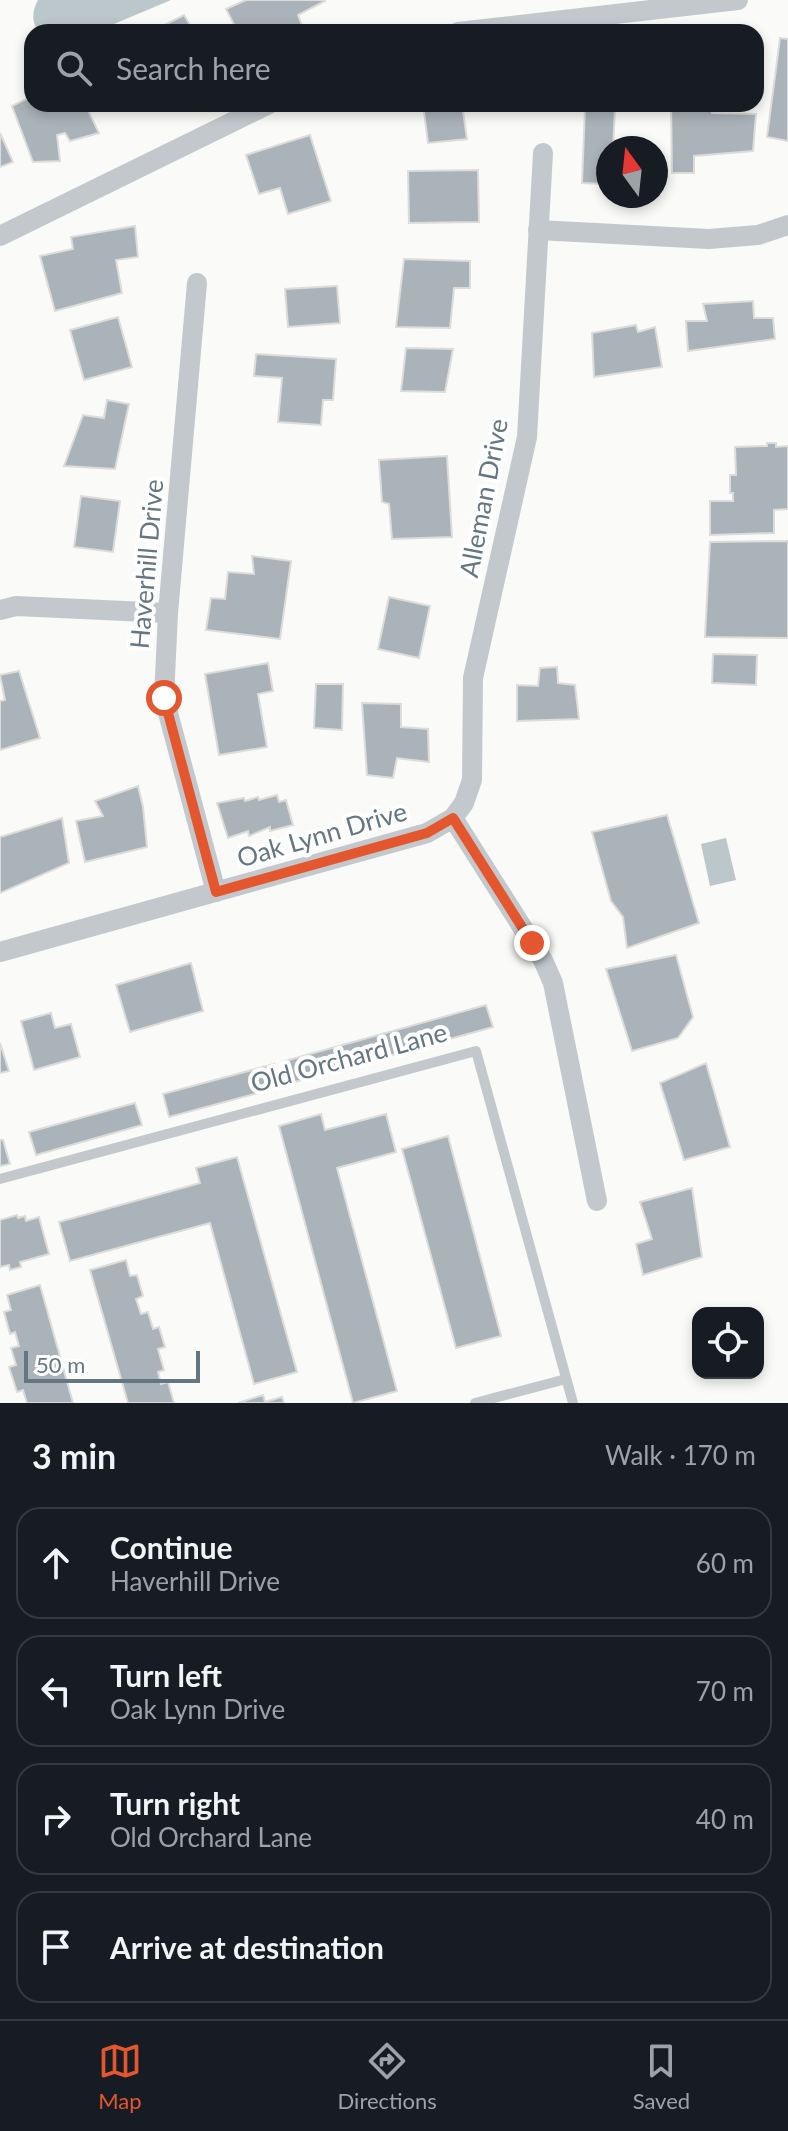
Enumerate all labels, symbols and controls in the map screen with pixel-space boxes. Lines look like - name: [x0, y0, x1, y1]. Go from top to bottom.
- search box: [24, 24, 764, 112]
- icon: search: [52, 46, 96, 90]
- text: Search here: [116, 50, 271, 86]
- north arrow: [596, 136, 668, 208]
- street label: Alleman Drive: [452, 416, 514, 580]
- street label: Haverhill Drive: [123, 478, 169, 650]
- route start: [146, 680, 182, 716]
- street label: Oak Lynn Drive: [233, 795, 410, 874]
- route end: [514, 925, 550, 961]
- street label: Old Orchard Lane: [247, 1015, 450, 1099]
- map controls: [692, 1307, 764, 1379]
- button: locate: [692, 1307, 764, 1379]
- scale bar: [24, 1347, 200, 1383]
- text: 50 m: [36, 1351, 85, 1378]
- text: 3 min: [32, 1435, 116, 1476]
- text: Walk · 170 m: [605, 1439, 756, 1471]
- text: Continue: [110, 1529, 233, 1565]
- icon: ahead: [34, 1541, 78, 1585]
- text: 60 m: [696, 1547, 754, 1579]
- text: Haverhill Drive: [110, 1565, 280, 1597]
- text: Turn left: [110, 1657, 222, 1693]
- icon: left: [34, 1669, 78, 1713]
- text: 70 m: [696, 1675, 754, 1707]
- text: Oak Lynn Drive: [110, 1693, 285, 1725]
- text: Turn right: [110, 1785, 240, 1821]
- icon: right: [34, 1797, 78, 1841]
- text: 40 m: [696, 1803, 754, 1835]
- text: Old Orchard Lane: [110, 1821, 312, 1853]
- icon: arrive: [34, 1925, 78, 1969]
- text: Arrive at destination: [110, 1929, 384, 1965]
- tab: Map: [98, 2039, 142, 2114]
- tab: Directions: [338, 2039, 437, 2114]
- tab: Saved: [633, 2039, 690, 2114]

